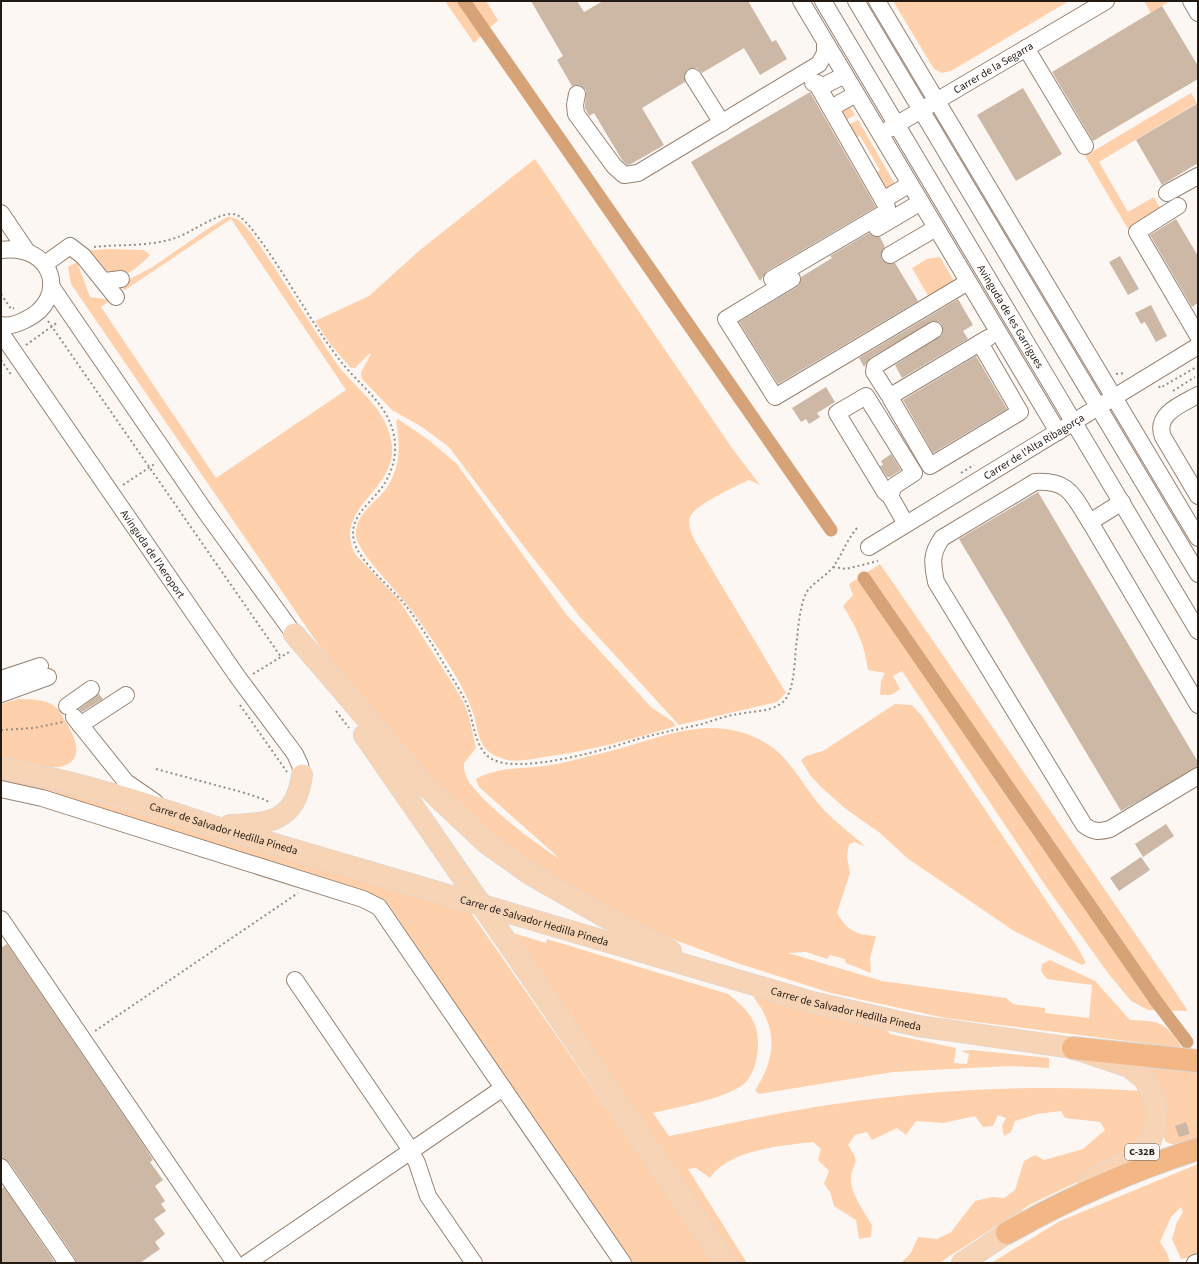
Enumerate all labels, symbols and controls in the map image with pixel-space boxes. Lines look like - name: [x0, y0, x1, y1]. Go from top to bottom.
- street label: Carrer de la Segarra: [951, 38, 1036, 97]
- street label: Avinguda de les Garrigues: [974, 262, 1048, 371]
- street label: Carrer de l'Alta Ribagorça: [980, 410, 1087, 483]
- street label: Avinguda de l'Aeroport: [117, 506, 189, 601]
- street label: Carrer de Salvador Hedilla Pineda: [148, 798, 300, 858]
- street label: Carrer de Salvador Hedilla Pineda: [458, 891, 611, 949]
- street label: Carrer de Salvador Hedilla Pineda: [769, 983, 922, 1034]
- road number: C-32B: [1125, 1144, 1159, 1160]

